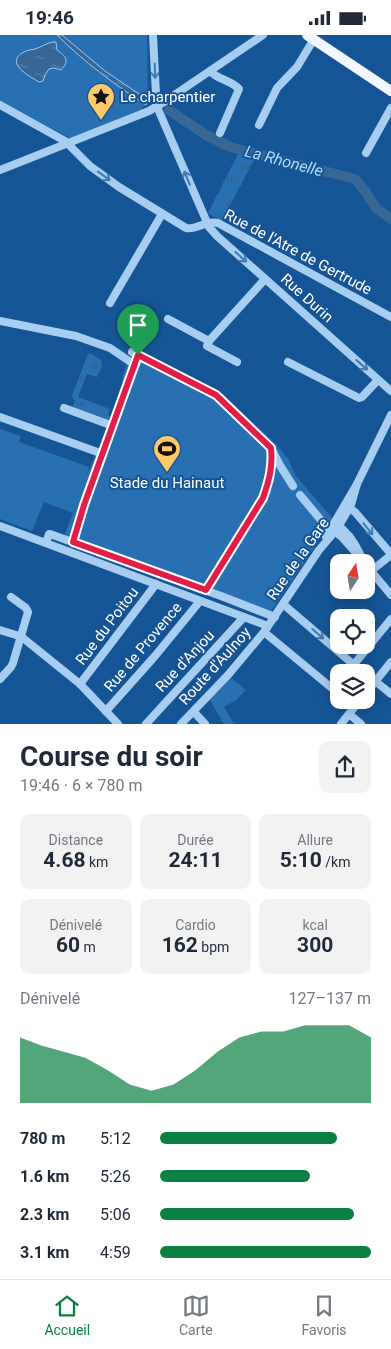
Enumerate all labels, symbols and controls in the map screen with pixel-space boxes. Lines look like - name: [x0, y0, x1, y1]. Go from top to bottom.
- text: 19:46: [25, 6, 74, 29]
- one-way arrow: [150, 62, 160, 78]
- place icon: Le charpentier: [86, 82, 116, 121]
- place label: Le charpentier: [120, 88, 215, 106]
- water label: La Rhonelle: [243, 141, 325, 181]
- one-way arrow: [97, 171, 110, 182]
- one-way arrow: [182, 171, 192, 186]
- street label: Rue de l'Atre de Gertrude: [221, 205, 375, 299]
- one-way arrow: [234, 251, 247, 263]
- street label: Rue Durin: [277, 270, 337, 326]
- pin: [117, 304, 159, 355]
- icon: arrive: [124, 311, 152, 339]
- one-way arrow: [355, 360, 368, 371]
- sports icon: Stade du Hainaut: [152, 434, 182, 473]
- place label: Stade du Hainaut: [110, 474, 224, 492]
- street label: Rue de la Gare: [263, 514, 333, 604]
- one-way arrow: [363, 522, 374, 535]
- north arrow: [330, 554, 375, 599]
- map controls: [330, 554, 375, 709]
- street label: Rue du Poitou: [72, 584, 142, 668]
- street label: Rue de Provence: [100, 599, 186, 695]
- button: locate: [330, 609, 375, 654]
- street label: Route d'Aulnoy: [175, 623, 255, 709]
- street label: Rue d'Anjou: [152, 626, 218, 696]
- one-way arrow: [312, 629, 325, 640]
- button: layers: [330, 664, 375, 709]
- text: Course du soir: [20, 740, 203, 773]
- button: share: [319, 741, 371, 793]
- text: 19:46 · 6 × 780 m: [20, 776, 142, 795]
- text: Distance: [49, 832, 103, 848]
- text: Durée: [177, 832, 214, 848]
- text: Allure: [297, 832, 333, 848]
- text: 4.68: [43, 848, 86, 872]
- text: 24:11: [168, 848, 223, 872]
- text: 5:10: [280, 848, 322, 872]
- text: km: [86, 854, 108, 870]
- text: /km: [322, 854, 351, 870]
- text: Dénivelé: [49, 917, 102, 933]
- text: Cardio: [175, 917, 216, 933]
- text: kcal: [303, 917, 328, 933]
- text: 60: [56, 933, 80, 957]
- text: 162: [162, 933, 198, 957]
- text: 300: [297, 933, 333, 957]
- text: m: [80, 939, 96, 955]
- text: bpm: [198, 939, 229, 955]
- text: Dénivelé: [20, 989, 80, 1008]
- text: 127–137 m: [289, 989, 371, 1008]
- text: 780 m: [20, 1129, 65, 1148]
- text: 5:12: [100, 1129, 131, 1148]
- text: 1.6 km: [20, 1167, 69, 1186]
- text: 5:26: [100, 1167, 131, 1186]
- text: 2.3 km: [20, 1205, 69, 1224]
- text: 5:06: [100, 1205, 131, 1224]
- text: 3.1 km: [20, 1243, 69, 1262]
- text: 4:59: [100, 1243, 131, 1262]
- tab: Accueil: [44, 1292, 90, 1338]
- tab: Carte: [179, 1292, 213, 1338]
- tab: Favoris: [302, 1292, 347, 1338]

